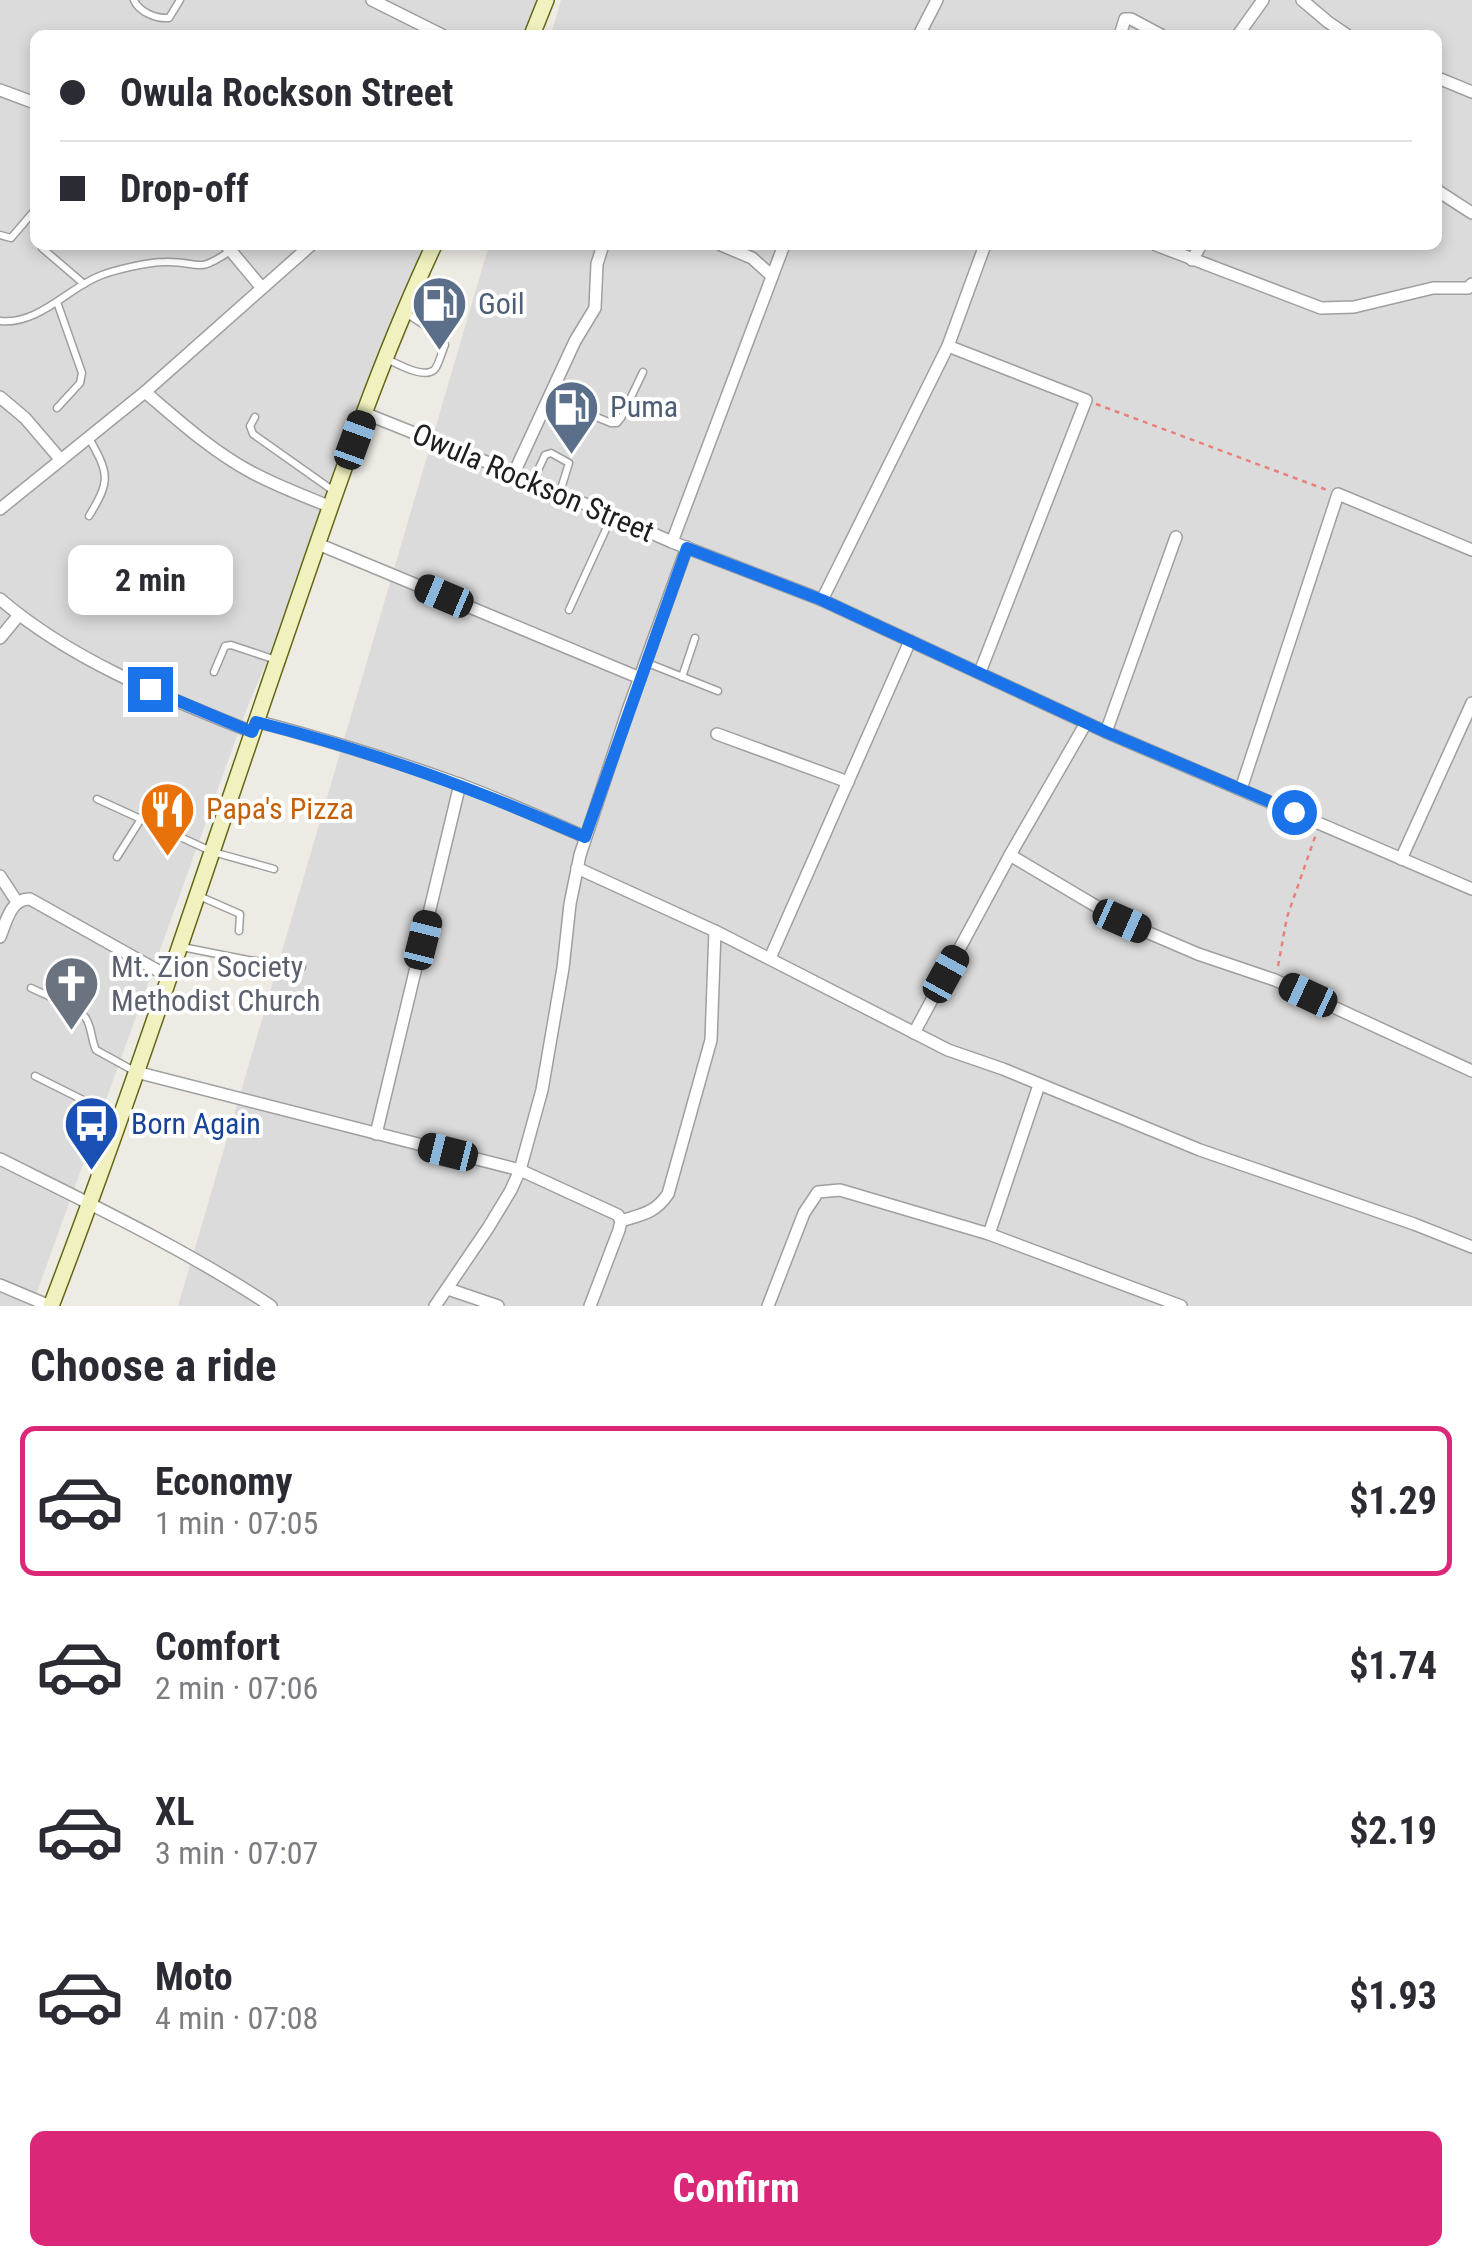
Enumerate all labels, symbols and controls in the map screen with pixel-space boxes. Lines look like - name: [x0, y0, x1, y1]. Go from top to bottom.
- text: Owula Rockson Street: [120, 71, 454, 115]
- text: Drop-off: [120, 167, 249, 211]
- fuel station icon: Goil: [409, 274, 469, 353]
- place label: Goil: [478, 286, 525, 321]
- fuel station icon: Puma: [541, 377, 601, 456]
- place label: Puma: [610, 389, 678, 424]
- car: [331, 407, 379, 473]
- street label: Owula Rockson Street: [407, 416, 659, 549]
- callout: 2 min: [68, 544, 232, 614]
- text: 2 min: [115, 561, 186, 599]
- car: [411, 570, 477, 622]
- route end: [128, 667, 173, 712]
- restaurant icon: Papa's Pizza: [137, 779, 197, 858]
- route start: [1272, 790, 1317, 835]
- place label: Papa's Pizza: [206, 791, 354, 826]
- car: [1088, 895, 1156, 947]
- car: [401, 907, 445, 973]
- car: [918, 940, 974, 1008]
- place label: Mt. Zion Society Methodist Church: [111, 949, 321, 1018]
- church icon: Mt. Zion Society Methodist Church: [42, 954, 102, 1033]
- car: [1274, 969, 1342, 1021]
- bus stop icon: Born Again: [62, 1094, 122, 1173]
- place label: Born Again: [131, 1106, 261, 1141]
- car: [415, 1130, 481, 1174]
- text: Choose a ride: [30, 1339, 277, 1392]
- icon: car: [35, 1456, 125, 1546]
- text: Economy: [155, 1460, 292, 1504]
- text: $1.29: [1349, 1479, 1437, 1523]
- text: 1 min · 07:05: [155, 1504, 318, 1542]
- icon: car: [35, 1621, 125, 1711]
- text: Comfort: [155, 1625, 280, 1669]
- text: $1.74: [1349, 1644, 1437, 1688]
- text: 2 min · 07:06: [155, 1669, 318, 1707]
- icon: car: [35, 1786, 125, 1876]
- text: XL: [155, 1790, 194, 1834]
- text: $2.19: [1349, 1809, 1437, 1853]
- text: 3 min · 07:07: [155, 1834, 318, 1872]
- icon: car: [35, 1951, 125, 2041]
- text: Moto: [155, 1955, 233, 1999]
- text: $1.93: [1349, 1974, 1437, 2018]
- text: 4 min · 07:08: [155, 1999, 318, 2037]
- button: Confirm: [30, 2131, 1442, 2246]

